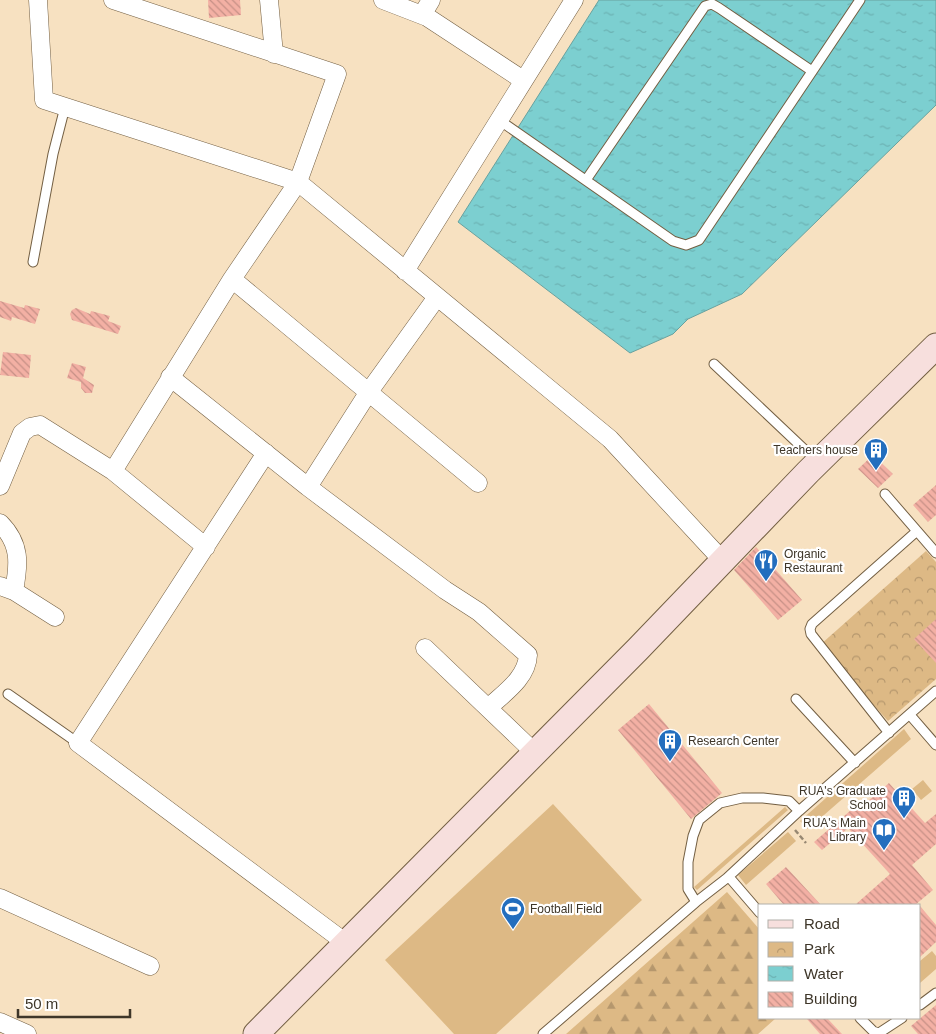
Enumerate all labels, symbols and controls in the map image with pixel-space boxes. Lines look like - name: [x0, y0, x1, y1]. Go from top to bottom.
- building icon: Teachers house: [863, 437, 889, 471]
- place label: Teachers house: [773, 443, 858, 457]
- place label: Organic Restaurant: [784, 547, 843, 575]
- restaurant icon: Organic Restaurant: [753, 548, 779, 582]
- building icon: Research Center: [657, 728, 683, 762]
- place label: Research Center: [688, 734, 779, 748]
- place label: RUA's Graduate School: [799, 784, 886, 812]
- building icon: RUA's Graduate School: [891, 785, 917, 819]
- place label: RUA's Main Library: [803, 816, 866, 844]
- library icon: RUA's Main Library: [871, 817, 897, 851]
- sports icon: Football Field: [500, 896, 526, 930]
- place label: Football Field: [530, 902, 602, 916]
- legend: [758, 904, 921, 1019]
- text: Road: [804, 915, 840, 932]
- text: Park: [804, 940, 835, 957]
- text: Water: [804, 965, 843, 982]
- scale bar: [18, 986, 130, 1018]
- text: Building: [804, 990, 857, 1007]
- text: 50 m: [25, 995, 58, 1012]

